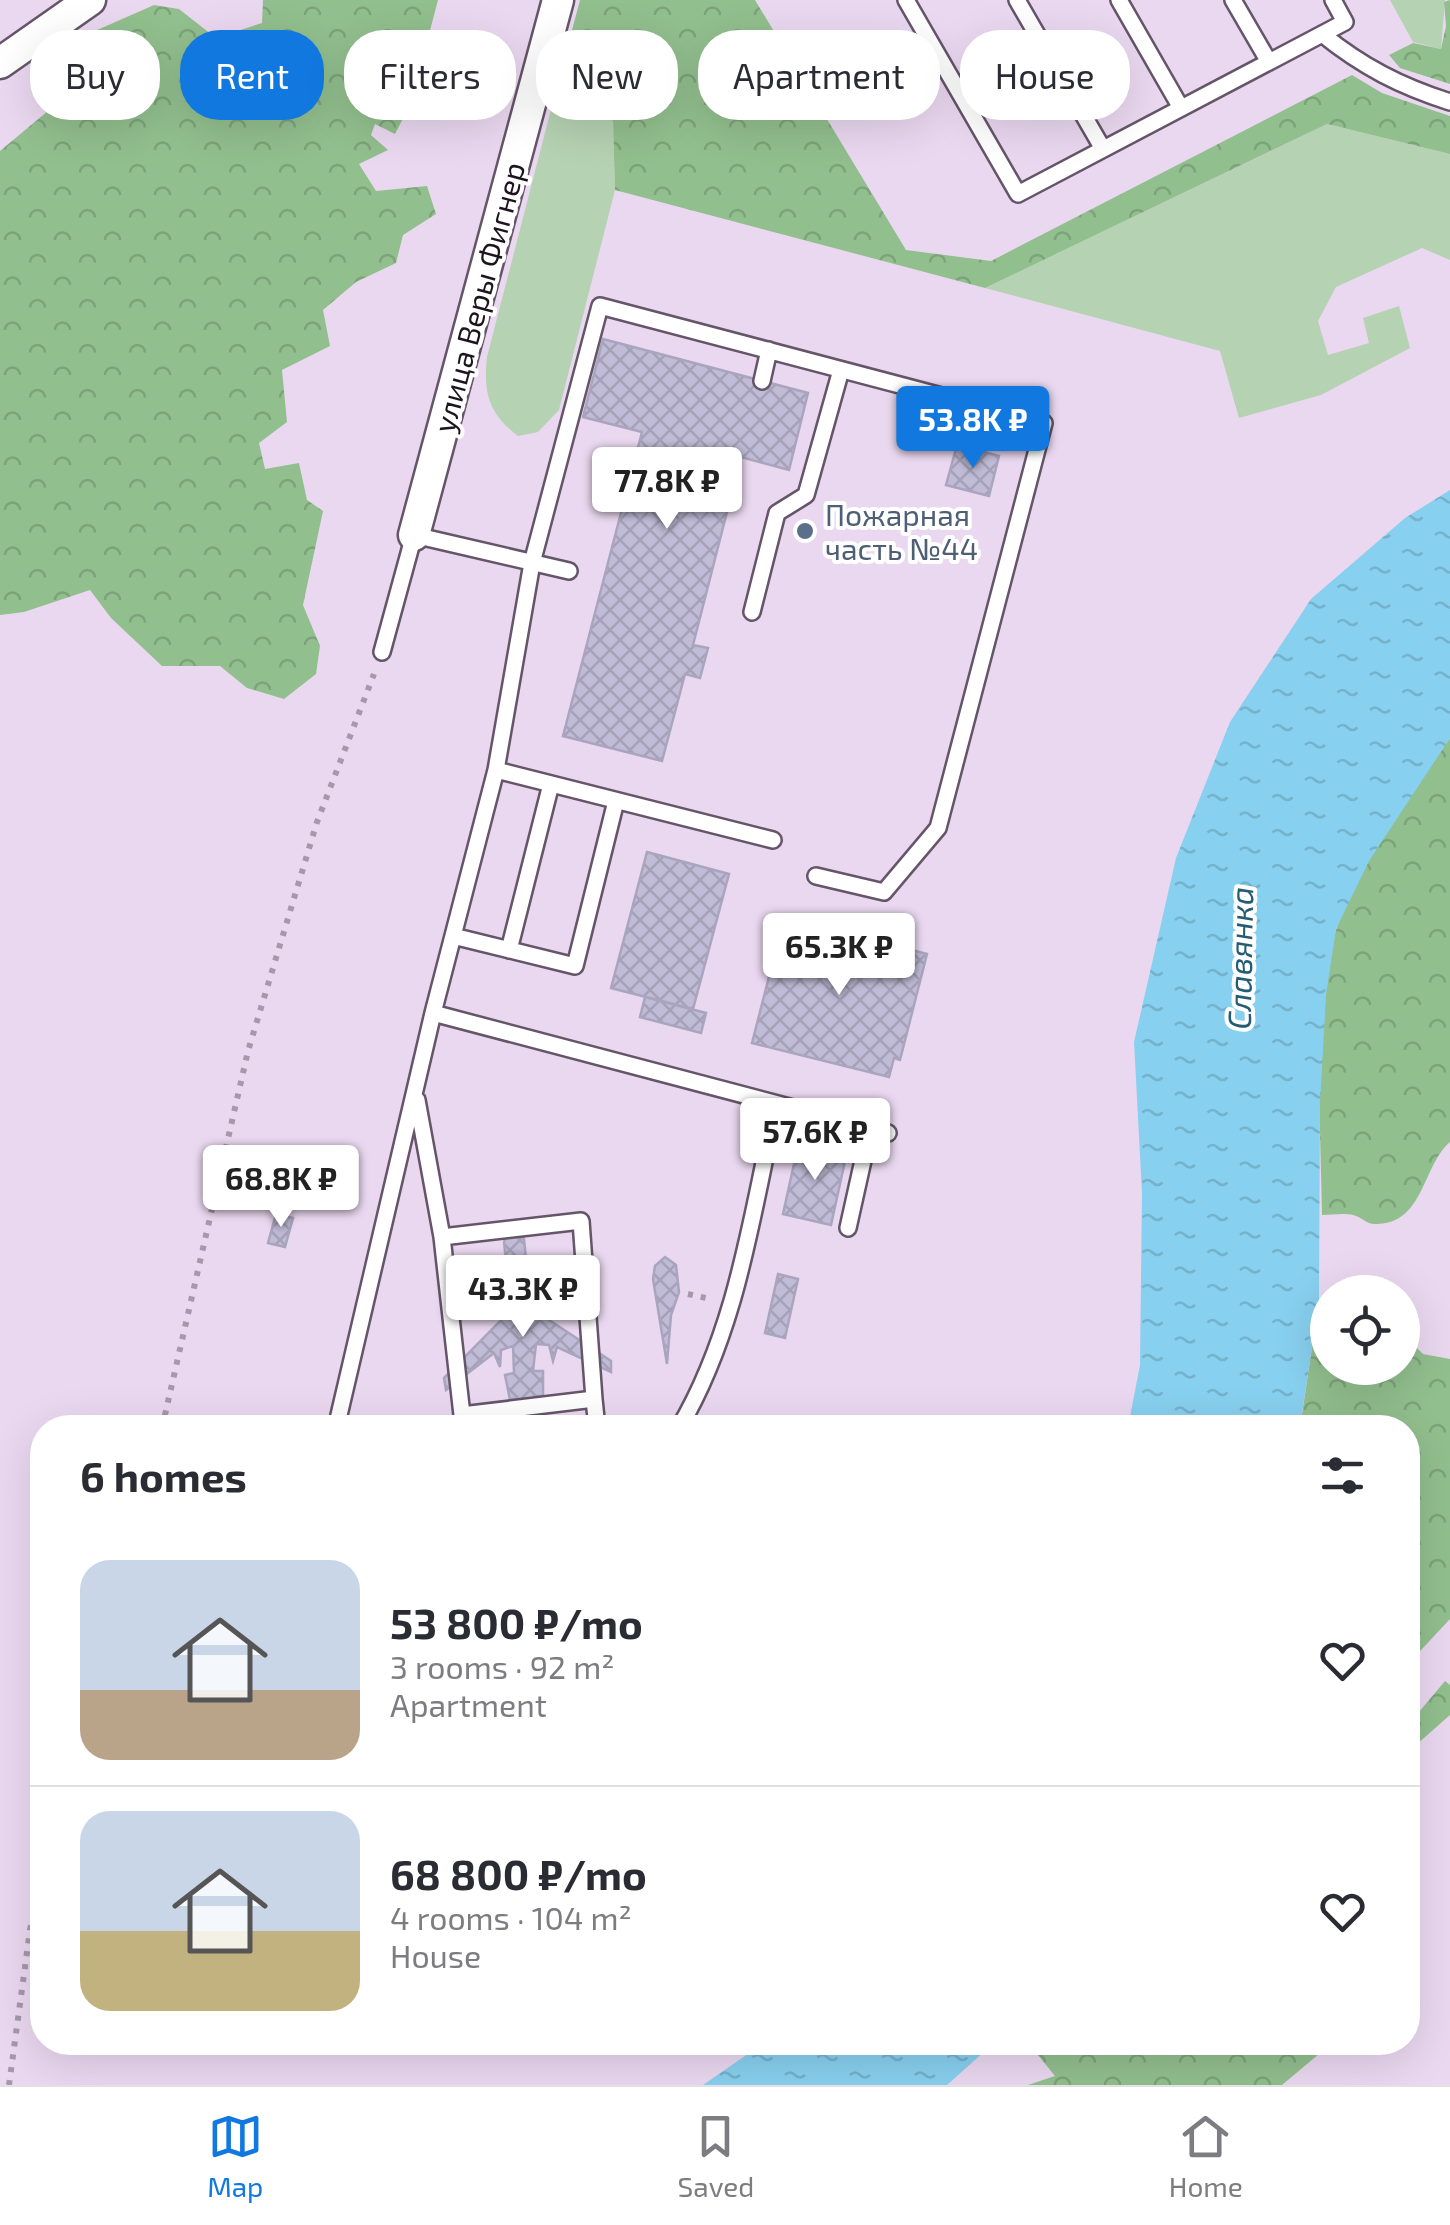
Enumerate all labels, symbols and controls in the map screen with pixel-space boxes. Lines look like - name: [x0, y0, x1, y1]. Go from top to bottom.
- chip: Buy: [30, 30, 160, 120]
- chip: Rent: [180, 30, 324, 120]
- chip: Filters: [344, 30, 516, 120]
- chip: New: [536, 30, 678, 120]
- chip: Apartment: [698, 30, 940, 120]
- chip: House: [960, 30, 1130, 120]
- street label: улица Веры Фигнер: [425, 158, 532, 436]
- pin: 53.8K ₽: [881, 386, 1065, 471]
- text: 53.8K ₽: [918, 399, 1028, 437]
- pin: 77.8K ₽: [575, 447, 759, 532]
- text: 77.8K ₽: [614, 460, 720, 498]
- place label: Пожарная часть №44: [825, 496, 978, 566]
- marker: Пожарная часть №44: [794, 520, 816, 542]
- water label: Славянка: [1219, 886, 1259, 1030]
- pin: 65.3K ₽: [747, 913, 931, 998]
- text: 65.3K ₽: [785, 926, 893, 964]
- pin: 57.6K ₽: [723, 1098, 907, 1183]
- text: 57.6K ₽: [762, 1111, 868, 1149]
- pin: 68.8K ₽: [189, 1145, 373, 1230]
- text: 68.8K ₽: [225, 1158, 337, 1196]
- pin: 43.3K ₽: [431, 1255, 615, 1340]
- text: 43.3K ₽: [468, 1268, 578, 1306]
- map controls: [1310, 1275, 1420, 1385]
- button: locate: [1310, 1275, 1420, 1385]
- icon: filters: [1315, 1448, 1370, 1503]
- text: 6 homes: [80, 1450, 247, 1500]
- text: 53 800 ₽/mo: [390, 1597, 643, 1647]
- icon: home: [160, 1600, 280, 1720]
- icon: heart: [1315, 1633, 1370, 1688]
- text: 3 rooms · 92 m²: [390, 1647, 615, 1685]
- text: Apartment: [390, 1685, 547, 1723]
- text: 68 800 ₽/mo: [390, 1848, 647, 1898]
- icon: home: [160, 1851, 280, 1971]
- icon: heart: [1315, 1884, 1370, 1939]
- text: 4 rooms · 104 m²: [390, 1898, 632, 1936]
- text: House: [390, 1936, 481, 1974]
- tab: Map: [207, 2109, 263, 2203]
- tab: Saved: [678, 2109, 754, 2203]
- tab: Home: [1169, 2109, 1243, 2203]

